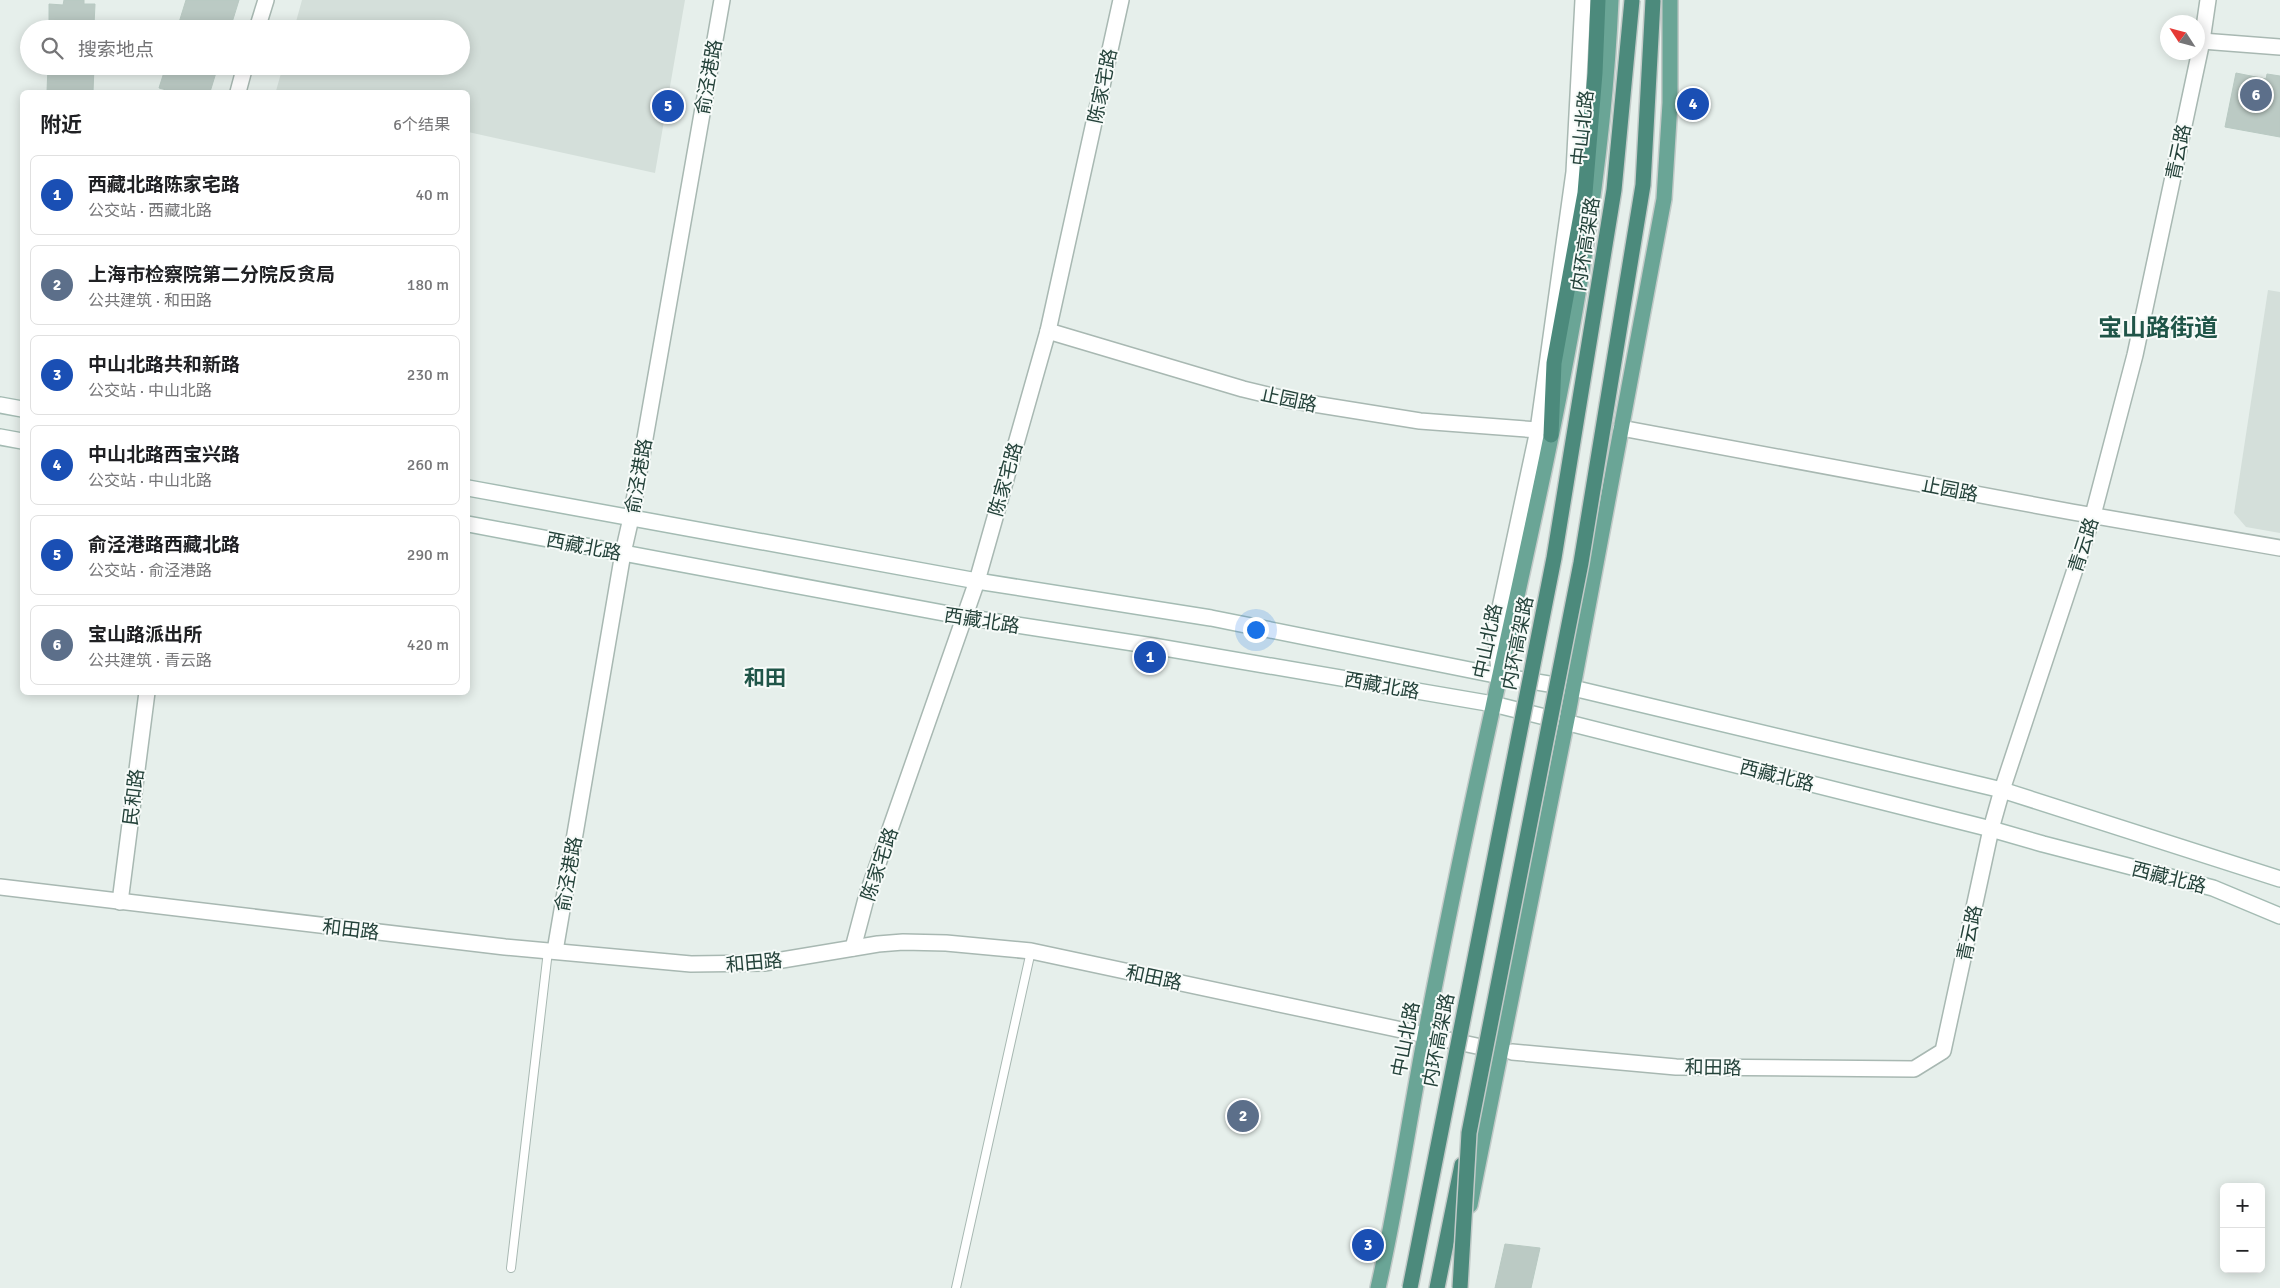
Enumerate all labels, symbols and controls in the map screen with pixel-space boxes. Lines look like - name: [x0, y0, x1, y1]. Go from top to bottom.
- north arrow: [2160, 15, 2205, 60]
- search box: [20, 20, 470, 75]
- icon: search: [38, 34, 66, 62]
- text: 搜索地点: [78, 38, 154, 62]
- street label: 俞泾港路: [691, 38, 727, 117]
- street label: 陈家宅路: [1083, 47, 1123, 126]
- pin: 6: [2240, 76, 2272, 114]
- pin: 4: [1677, 85, 1709, 123]
- pin: 5: [652, 87, 684, 125]
- street label: 中山北路: [1567, 89, 1599, 167]
- text: 附近: [40, 112, 82, 138]
- text: 6个结果: [393, 115, 450, 135]
- street label: 青云路: [2161, 122, 2197, 183]
- text: 西藏北路陈家宅路: [88, 173, 240, 197]
- text: 1: [53, 185, 61, 205]
- text: 40 m: [415, 185, 449, 205]
- street label: 内环高架路: [1567, 195, 1605, 293]
- text: 公交站 · 西藏北路: [88, 201, 212, 221]
- text: 上海市检察院第二分院反贪局: [88, 263, 335, 287]
- text: 2: [53, 275, 61, 295]
- text: 180 m: [407, 275, 449, 295]
- text: 公共建筑 · 和田路: [88, 291, 212, 311]
- district label: 宝山路街道: [2098, 313, 2218, 343]
- text: 中山北路共和新路: [88, 353, 240, 377]
- text: 3: [53, 365, 61, 385]
- text: 230 m: [407, 365, 449, 385]
- text: 公交站 · 中山北路: [88, 381, 212, 401]
- street label: 止园路: [1258, 382, 1319, 418]
- street label: 俞泾港路: [621, 437, 657, 516]
- street label: 陈家宅路: [984, 439, 1028, 519]
- text: 中山北路西宝兴路: [88, 443, 240, 467]
- text: 4: [53, 455, 61, 475]
- text: 260 m: [407, 455, 449, 475]
- text: 公交站 · 中山北路: [88, 471, 212, 491]
- street label: 止园路: [1920, 473, 1980, 507]
- street label: 青云路: [2064, 514, 2104, 576]
- street label: 西藏北路: [544, 528, 623, 566]
- text: 俞泾港路西藏北路: [88, 533, 240, 557]
- text: 5: [53, 545, 61, 565]
- text: 290 m: [407, 545, 449, 565]
- text: 公交站 · 俞泾港路: [88, 561, 212, 581]
- street label: 内环高架路: [1497, 594, 1539, 692]
- street label: 中山北路: [1468, 602, 1508, 681]
- street label: 西藏北路: [942, 603, 1021, 639]
- your location: [1243, 617, 1269, 643]
- text: 宝山路派出所: [88, 623, 202, 647]
- text: 6: [53, 635, 61, 655]
- text: 420 m: [407, 635, 449, 655]
- pin: 1: [1134, 638, 1166, 676]
- text: 公共建筑 · 青云路: [88, 651, 212, 671]
- district label: 和田: [744, 665, 786, 691]
- street label: 西藏北路: [1342, 668, 1421, 704]
- street label: 西藏北路: [1737, 755, 1817, 797]
- street label: 民和路: [119, 767, 149, 827]
- street label: 陈家宅路: [856, 824, 904, 904]
- street label: 俞泾港路: [551, 835, 587, 914]
- street label: 西藏北路: [2129, 857, 2209, 899]
- street label: 青云路: [1952, 903, 1988, 964]
- street label: 和田路: [321, 915, 381, 945]
- street label: 和田路: [725, 949, 784, 977]
- street label: 和田路: [1123, 960, 1184, 996]
- street label: 内环高架路: [1418, 991, 1460, 1089]
- street label: 中山北路: [1387, 1000, 1425, 1079]
- street label: 和田路: [1684, 1056, 1742, 1080]
- pin: 2: [1227, 1097, 1259, 1135]
- map controls: [2220, 1183, 2265, 1273]
- button: +: [2220, 1183, 2265, 1228]
- pin: 3: [1352, 1226, 1384, 1264]
- button: −: [2220, 1228, 2265, 1273]

